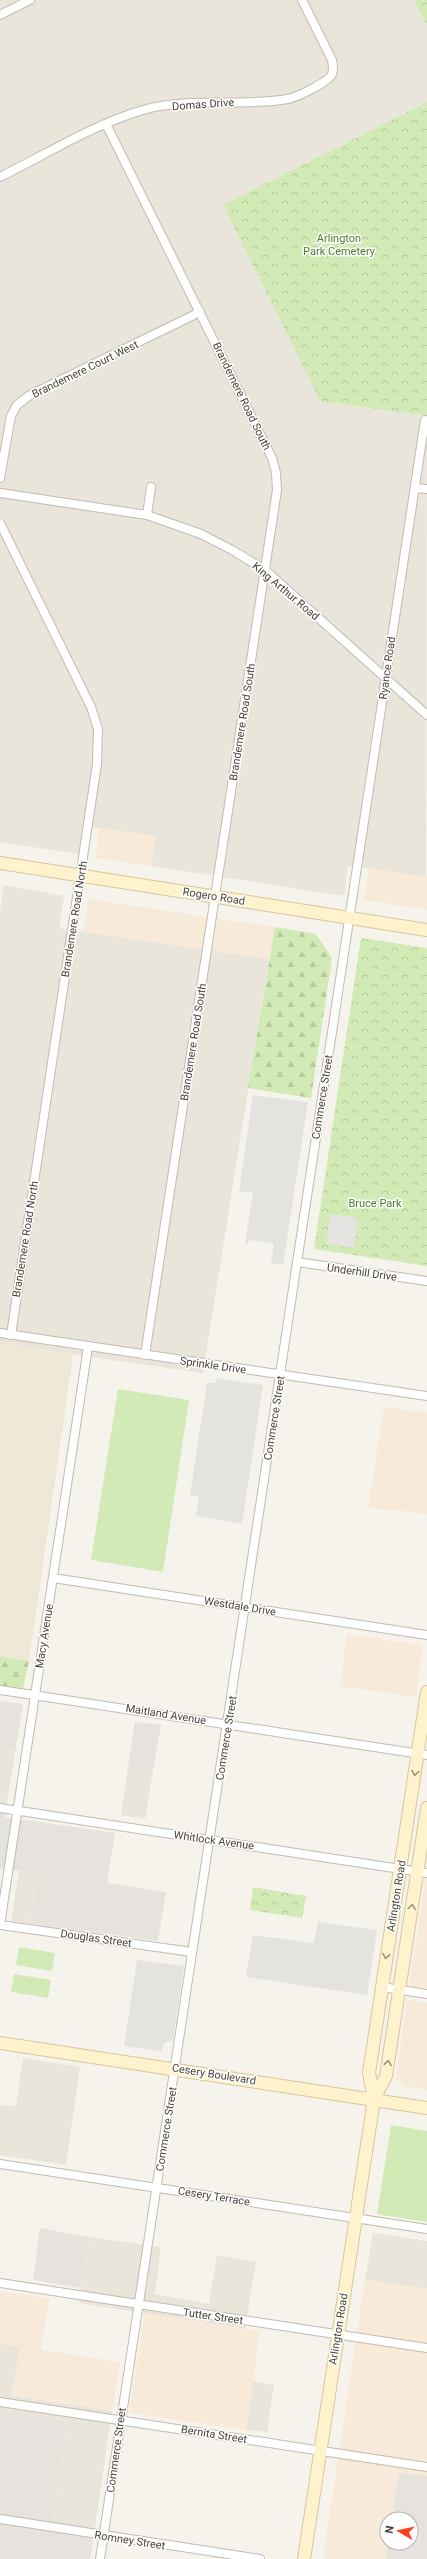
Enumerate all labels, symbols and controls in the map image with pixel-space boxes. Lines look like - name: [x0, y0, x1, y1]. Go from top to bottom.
- street label: Domas Drive: [172, 96, 235, 113]
- park label: Arlington Park Cemetery: [303, 232, 376, 258]
- street label: Brandemere Court West: [30, 338, 141, 401]
- street label: Brandemere Road South: [210, 340, 273, 452]
- street label: King Arthur Road: [250, 560, 322, 623]
- street label: Ryance Road: [377, 636, 398, 700]
- street label: Brandemere Road South: [227, 662, 258, 782]
- street label: Brandemere Road North: [59, 860, 90, 978]
- street label: Rogero Road: [182, 885, 246, 908]
- street label: Brandemere Road South: [178, 982, 209, 1102]
- street label: Commerce Street: [309, 1053, 336, 1140]
- street label: Brandemere Road North: [10, 1180, 41, 1298]
- park label: Bruce Park: [348, 1197, 402, 1210]
- street label: Underhill Drive: [326, 1261, 398, 1284]
- street label: Sprinkle Drive: [179, 1354, 247, 1377]
- street label: Commerce Street: [261, 1374, 288, 1461]
- street label: Westdale Drive: [203, 1594, 277, 1619]
- street label: Macy Avenue: [33, 1603, 56, 1669]
- street label: Commerce Street: [213, 1694, 240, 1781]
- street label: Maitland Avenue: [125, 1702, 207, 1727]
- one-way arrow: [411, 1769, 420, 1776]
- street label: Whitlock Avenue: [173, 1828, 255, 1853]
- street label: Arlington Road: [384, 1859, 409, 1933]
- one-way arrow: [407, 1904, 416, 1910]
- street label: Douglas Street: [59, 1927, 133, 1950]
- one-way arrow: [382, 1953, 391, 1959]
- one-way arrow: [383, 2060, 392, 2066]
- street label: Cesery Boulevard: [171, 2061, 257, 2088]
- street label: Commerce Street: [153, 2085, 180, 2172]
- street label: Cesery Terrace: [177, 2184, 251, 2209]
- street label: Arlington Road: [326, 2292, 351, 2366]
- street label: Tutter Street: [182, 2306, 244, 2327]
- street label: Commerce Street: [104, 2406, 129, 2493]
- street label: Bernita Street: [180, 2423, 248, 2446]
- north arrow: [379, 2511, 419, 2551]
- text: N: [383, 2524, 397, 2534]
- street label: Romney Street: [94, 2528, 167, 2553]

